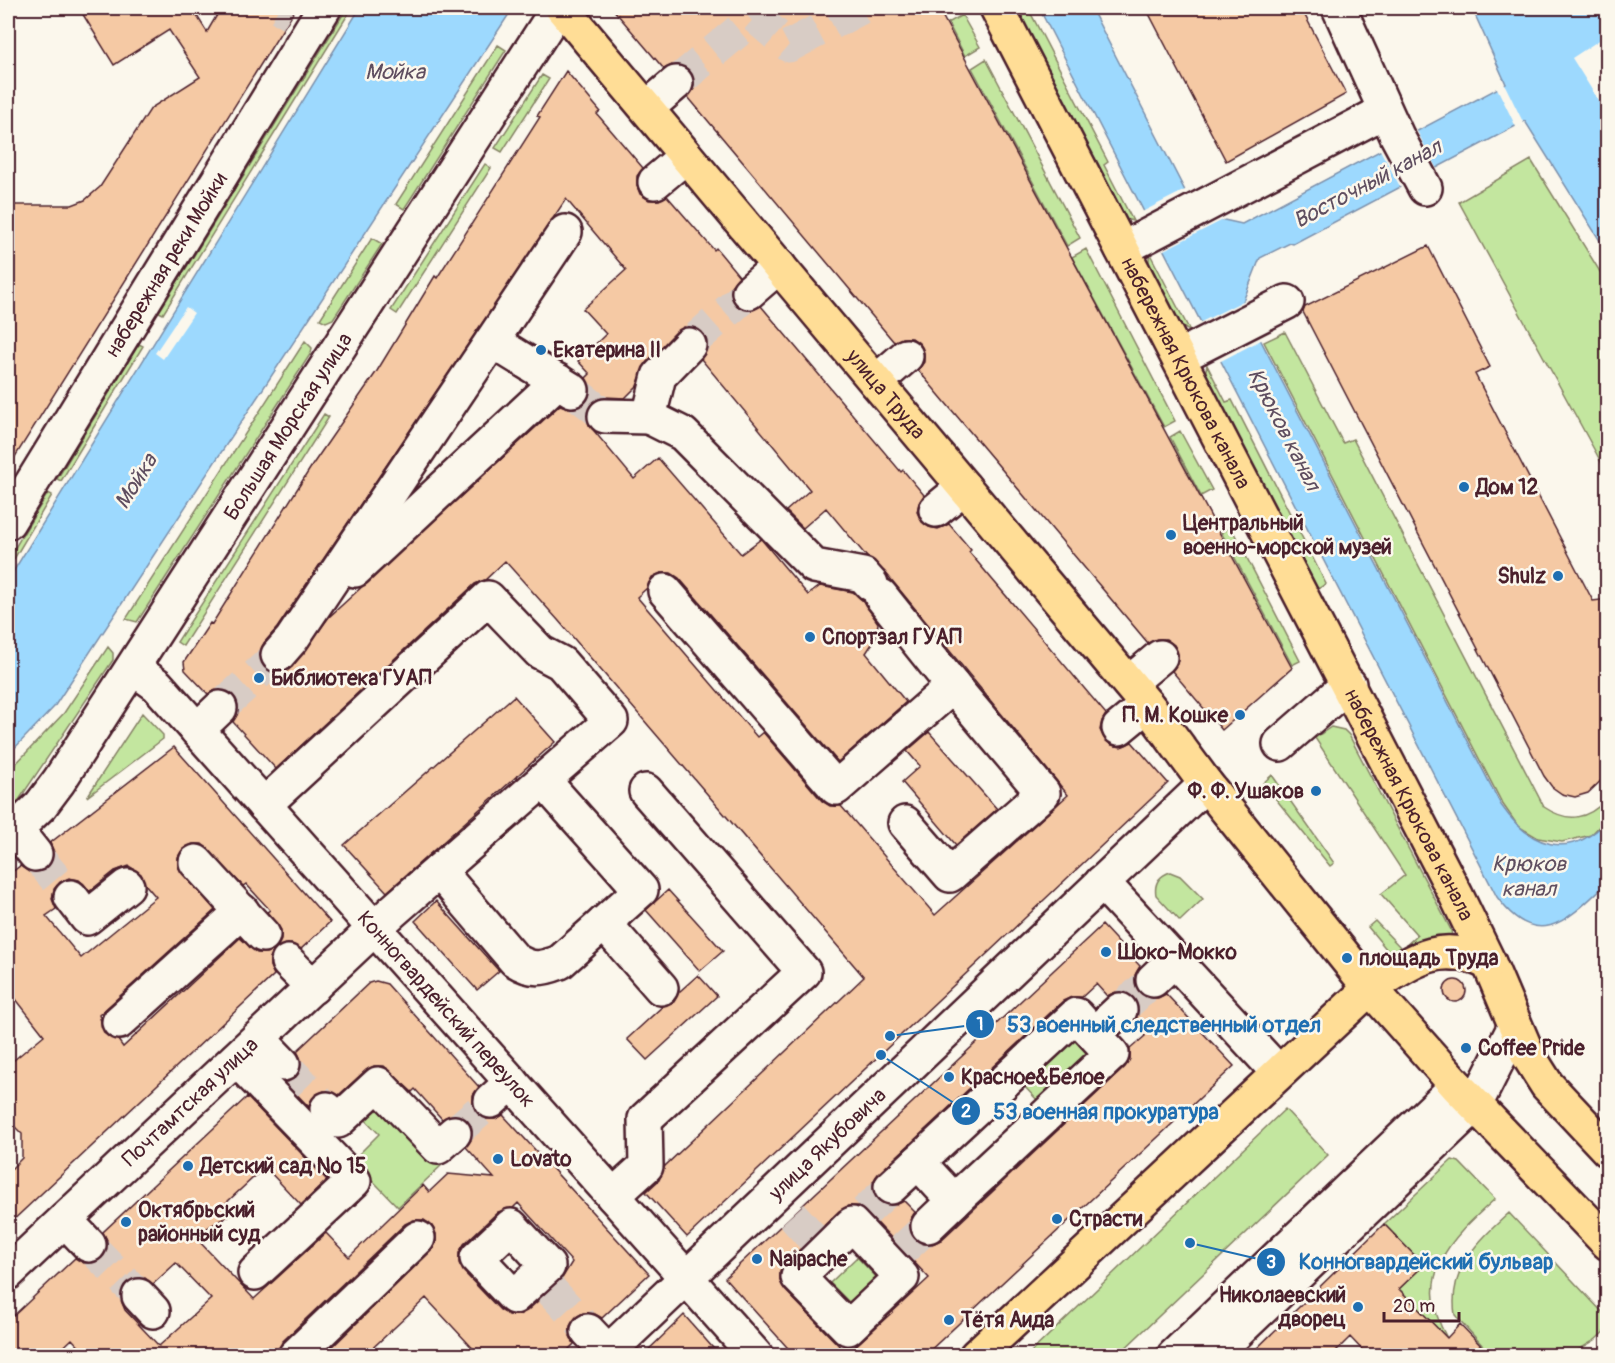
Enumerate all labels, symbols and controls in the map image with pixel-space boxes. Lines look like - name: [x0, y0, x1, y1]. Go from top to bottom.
- water label: Мойка: [365, 58, 427, 86]
- water label: Восточный канал: [1289, 132, 1448, 235]
- street label: набережная реки Мойки: [100, 168, 234, 362]
- street label: набережная Крюкова канала: [1114, 253, 1257, 494]
- street label: Большая Морская улица: [218, 328, 359, 526]
- place label: Екатерина II: [553, 337, 661, 364]
- marker: Екатерина II: [534, 343, 548, 357]
- street label: улица Труда: [839, 343, 931, 445]
- water label: Крюков канал: [1241, 364, 1328, 497]
- water label: Мойка: [108, 447, 165, 514]
- place label: Дом 12: [1474, 474, 1538, 501]
- marker: Дом 12: [1457, 480, 1471, 494]
- place label: Центральный военно-морской музей: [1183, 510, 1392, 561]
- marker: Центральный военно-морской музей: [1164, 528, 1178, 542]
- place label: Shulz: [1497, 563, 1546, 590]
- marker: Shulz: [1551, 569, 1565, 583]
- place label: Спортзал ГУАП: [822, 624, 962, 651]
- marker: Спортзал ГУАП: [803, 630, 817, 644]
- place label: Библиотека ГУАП: [271, 665, 432, 692]
- marker: Библиотека ГУАП: [252, 671, 266, 685]
- street label: набережная Крюкова канала: [1338, 684, 1479, 925]
- place label: П. М. Кошке: [1123, 702, 1229, 729]
- marker: П. М. Кошке: [1233, 708, 1247, 722]
- place label: Ф. Ф. Ушаков: [1187, 778, 1304, 805]
- marker: Ф. Ф. Ушаков: [1309, 784, 1323, 798]
- water label: Крюков канал: [1492, 850, 1567, 903]
- street label: Конногвардейский переулок: [351, 905, 541, 1114]
- place label: Шоко-Мокко: [1117, 939, 1238, 966]
- marker: Шоко-Мокко: [1099, 945, 1113, 959]
- place label: площадь Труда: [1359, 945, 1499, 972]
- marker: площадь Труда: [1340, 951, 1354, 965]
- callout: 53 военный следственный отдел: [965, 1004, 1333, 1044]
- text: 53 военный следственный отдел: [1007, 1011, 1321, 1039]
- text: 1: [976, 1013, 984, 1036]
- street label: Почтамтская улица: [117, 1032, 264, 1173]
- place label: Coffee Pride: [1478, 1035, 1585, 1062]
- marker: Coffee Pride: [1459, 1041, 1473, 1055]
- place label: Красное&Белое: [961, 1064, 1105, 1091]
- marker: Красное&Белое: [942, 1070, 956, 1084]
- street label: улица Якубовича: [762, 1082, 892, 1207]
- callout: 53 военная прокуратура: [951, 1091, 1230, 1131]
- text: 53 военная прокуратура: [993, 1098, 1219, 1126]
- text: 2: [961, 1100, 971, 1123]
- place label: Lovato: [510, 1146, 572, 1173]
- marker: Lovato: [491, 1152, 505, 1166]
- place label: Детский сад № 15: [198, 1153, 366, 1180]
- marker: Детский сад № 15: [181, 1159, 195, 1173]
- place label: Октябрьский районный суд: [138, 1197, 261, 1248]
- place label: Страсти: [1069, 1206, 1143, 1233]
- marker: Страсти: [1050, 1212, 1064, 1226]
- marker: Октябрьский районный суд: [119, 1215, 133, 1229]
- callout: Конногвардейский бульвар: [1256, 1242, 1565, 1282]
- place label: Naipache: [769, 1246, 848, 1273]
- text: Конногвардейский бульвар: [1299, 1248, 1553, 1276]
- text: 3: [1266, 1251, 1276, 1274]
- marker: Naipache: [750, 1252, 764, 1266]
- place label: Николаевский дворец: [1219, 1282, 1346, 1333]
- scale bar: [1384, 1285, 1459, 1323]
- text: 20 m: [1393, 1295, 1435, 1318]
- marker: Николаевский дворец: [1351, 1300, 1365, 1314]
- place label: Тётя Аида: [960, 1307, 1055, 1334]
- marker: Тётя Аида: [942, 1313, 956, 1327]

